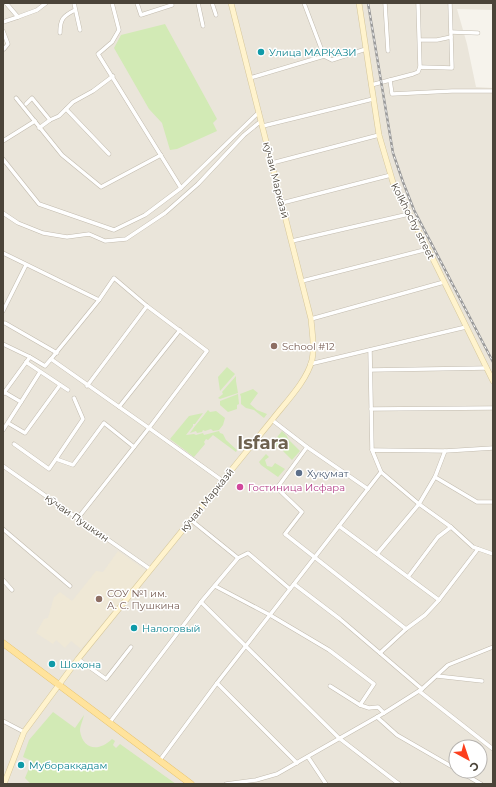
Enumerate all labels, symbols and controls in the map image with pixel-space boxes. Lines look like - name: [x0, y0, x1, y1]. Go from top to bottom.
- place label: Улица МАРКАЗИ: [269, 46, 357, 59]
- marker: Улица МАРКАЗИ: [256, 47, 266, 57]
- street label: кӯчаи Марказӣ: [260, 140, 292, 220]
- street label: Kolkhochy street: [388, 181, 438, 261]
- place label: School #12: [282, 340, 335, 353]
- marker: School #12: [269, 341, 279, 351]
- district label: Isfara: [237, 432, 289, 454]
- street label: кӯчаи Марказӣ: [177, 465, 237, 535]
- place label: Хуқумат: [307, 467, 349, 480]
- marker: Хуқумат: [294, 468, 304, 478]
- place label: Гостиница Исфара: [248, 481, 345, 494]
- marker: Гостиница Исфара: [235, 482, 245, 492]
- street label: кӯчаи Пушкин: [43, 491, 111, 545]
- place label: СОУ №1 им. А. С. Пушкина: [107, 587, 180, 612]
- marker: СОУ №1 им. А. С. Пушкина: [94, 594, 104, 604]
- place label: Налоговый: [142, 622, 200, 635]
- marker: Налоговый: [129, 623, 139, 633]
- place label: Шоҳона: [60, 658, 101, 671]
- marker: Шоҳона: [47, 659, 57, 669]
- north arrow: [448, 739, 488, 779]
- place label: Муборакқадам: [29, 759, 107, 772]
- text: С: [467, 759, 482, 775]
- marker: Муборакқадам: [16, 760, 26, 770]

